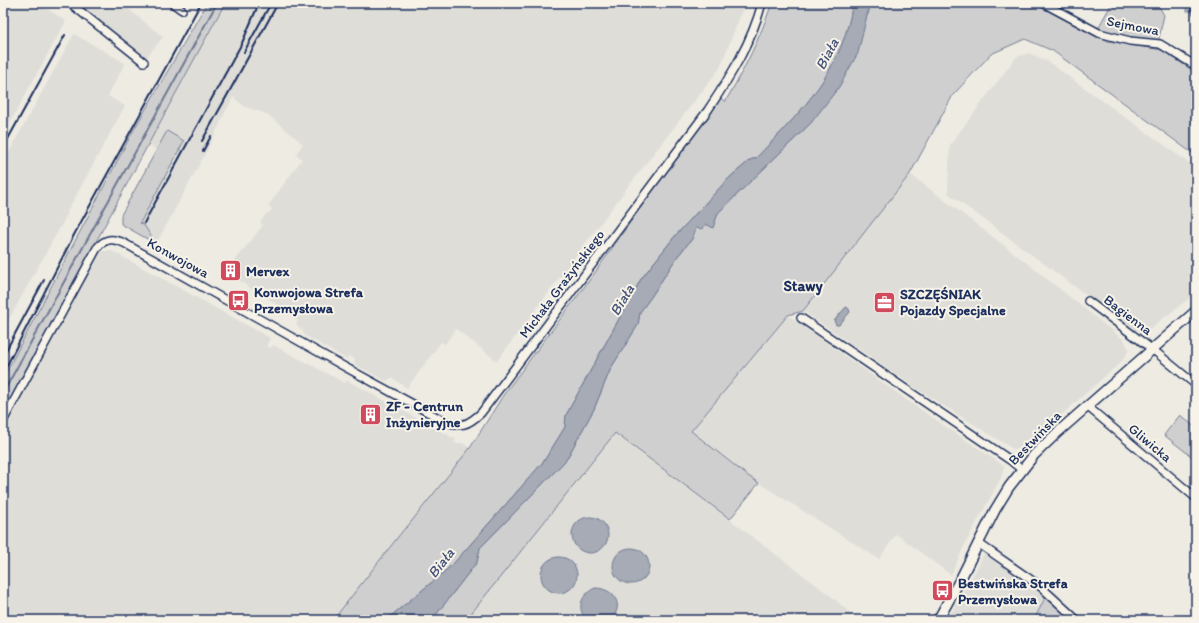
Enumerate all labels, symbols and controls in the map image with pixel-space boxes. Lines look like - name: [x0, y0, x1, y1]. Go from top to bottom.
- street label: Sejmowa: [1105, 13, 1161, 40]
- water label: Biała: [811, 35, 843, 73]
- street label: Michała Grażyńskiego: [516, 226, 608, 342]
- street label: Konwojowa: [144, 234, 212, 282]
- building icon: Mervex: [218, 258, 244, 284]
- place label: Mervex: [246, 263, 290, 280]
- district label: Stawy: [783, 277, 823, 296]
- water label: Biała: [606, 281, 638, 319]
- place label: Konwojowa Strefa Przemysłowa: [254, 284, 364, 317]
- place label: SZCZĘŚNIAK Pojazdy Specjalne: [900, 286, 1006, 319]
- bus stop icon: Konwojowa Strefa Przemysłowa: [226, 287, 252, 313]
- office icon: SZCZĘŚNIAK Pojazdy Specjalne: [872, 289, 898, 315]
- street label: Bagienna: [1100, 291, 1156, 339]
- place label: ZF - Centrun Inżynieryjne: [386, 398, 463, 431]
- building icon: ZF - Centrun Inżynieryjne: [357, 401, 383, 427]
- street label: Bestwińska: [1005, 407, 1066, 469]
- street label: Gliwicka: [1125, 420, 1176, 466]
- water label: Biała: [424, 544, 458, 582]
- place label: Bestwińska Strefa Przemysłowa: [958, 575, 1068, 608]
- bus stop icon: Bestwińska Strefa Przemysłowa: [930, 578, 956, 604]

